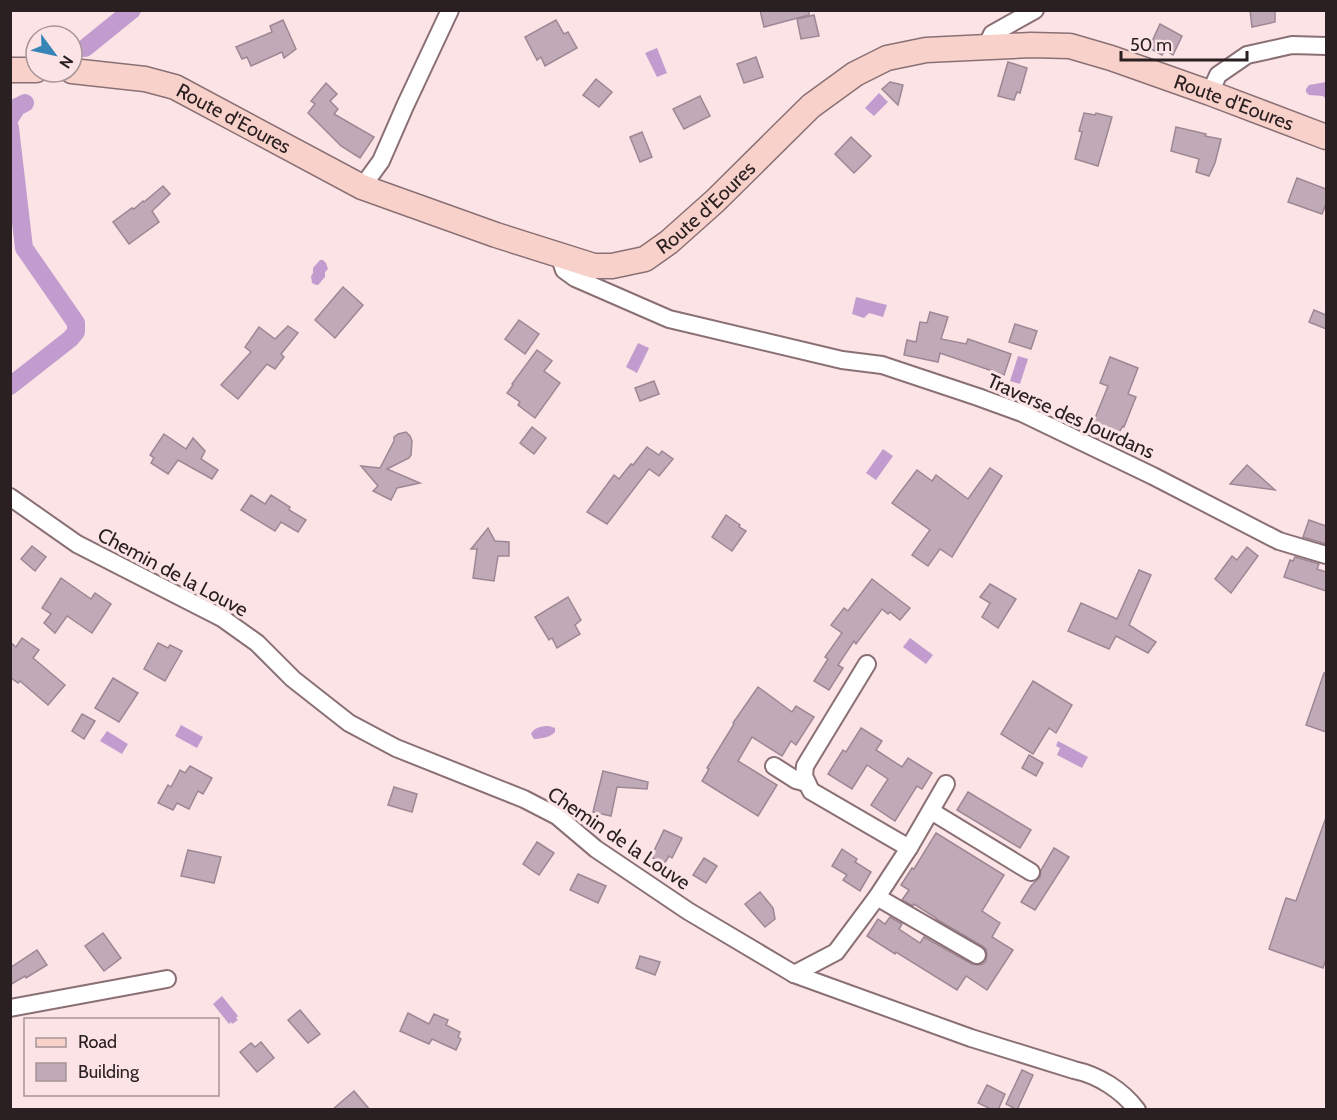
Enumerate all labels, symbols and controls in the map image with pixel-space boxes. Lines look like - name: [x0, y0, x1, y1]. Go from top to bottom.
- north arrow: [24, 24, 84, 84]
- scale bar: [1121, 24, 1247, 62]
- text: 50 m: [1130, 34, 1172, 56]
- text: N: [55, 52, 77, 72]
- street label: Route d'Eoures: [1171, 69, 1297, 136]
- street label: Route d'Eoures: [172, 78, 295, 159]
- street label: Route d'Eoures: [652, 156, 760, 259]
- street label: Traverse des Jourdans: [984, 368, 1158, 464]
- street label: Chemin de la Louve: [94, 522, 252, 622]
- street label: Chemin de la Louve: [543, 781, 695, 895]
- legend: [24, 1018, 219, 1096]
- text: Road: [78, 1031, 117, 1053]
- text: Building: [78, 1061, 140, 1083]

